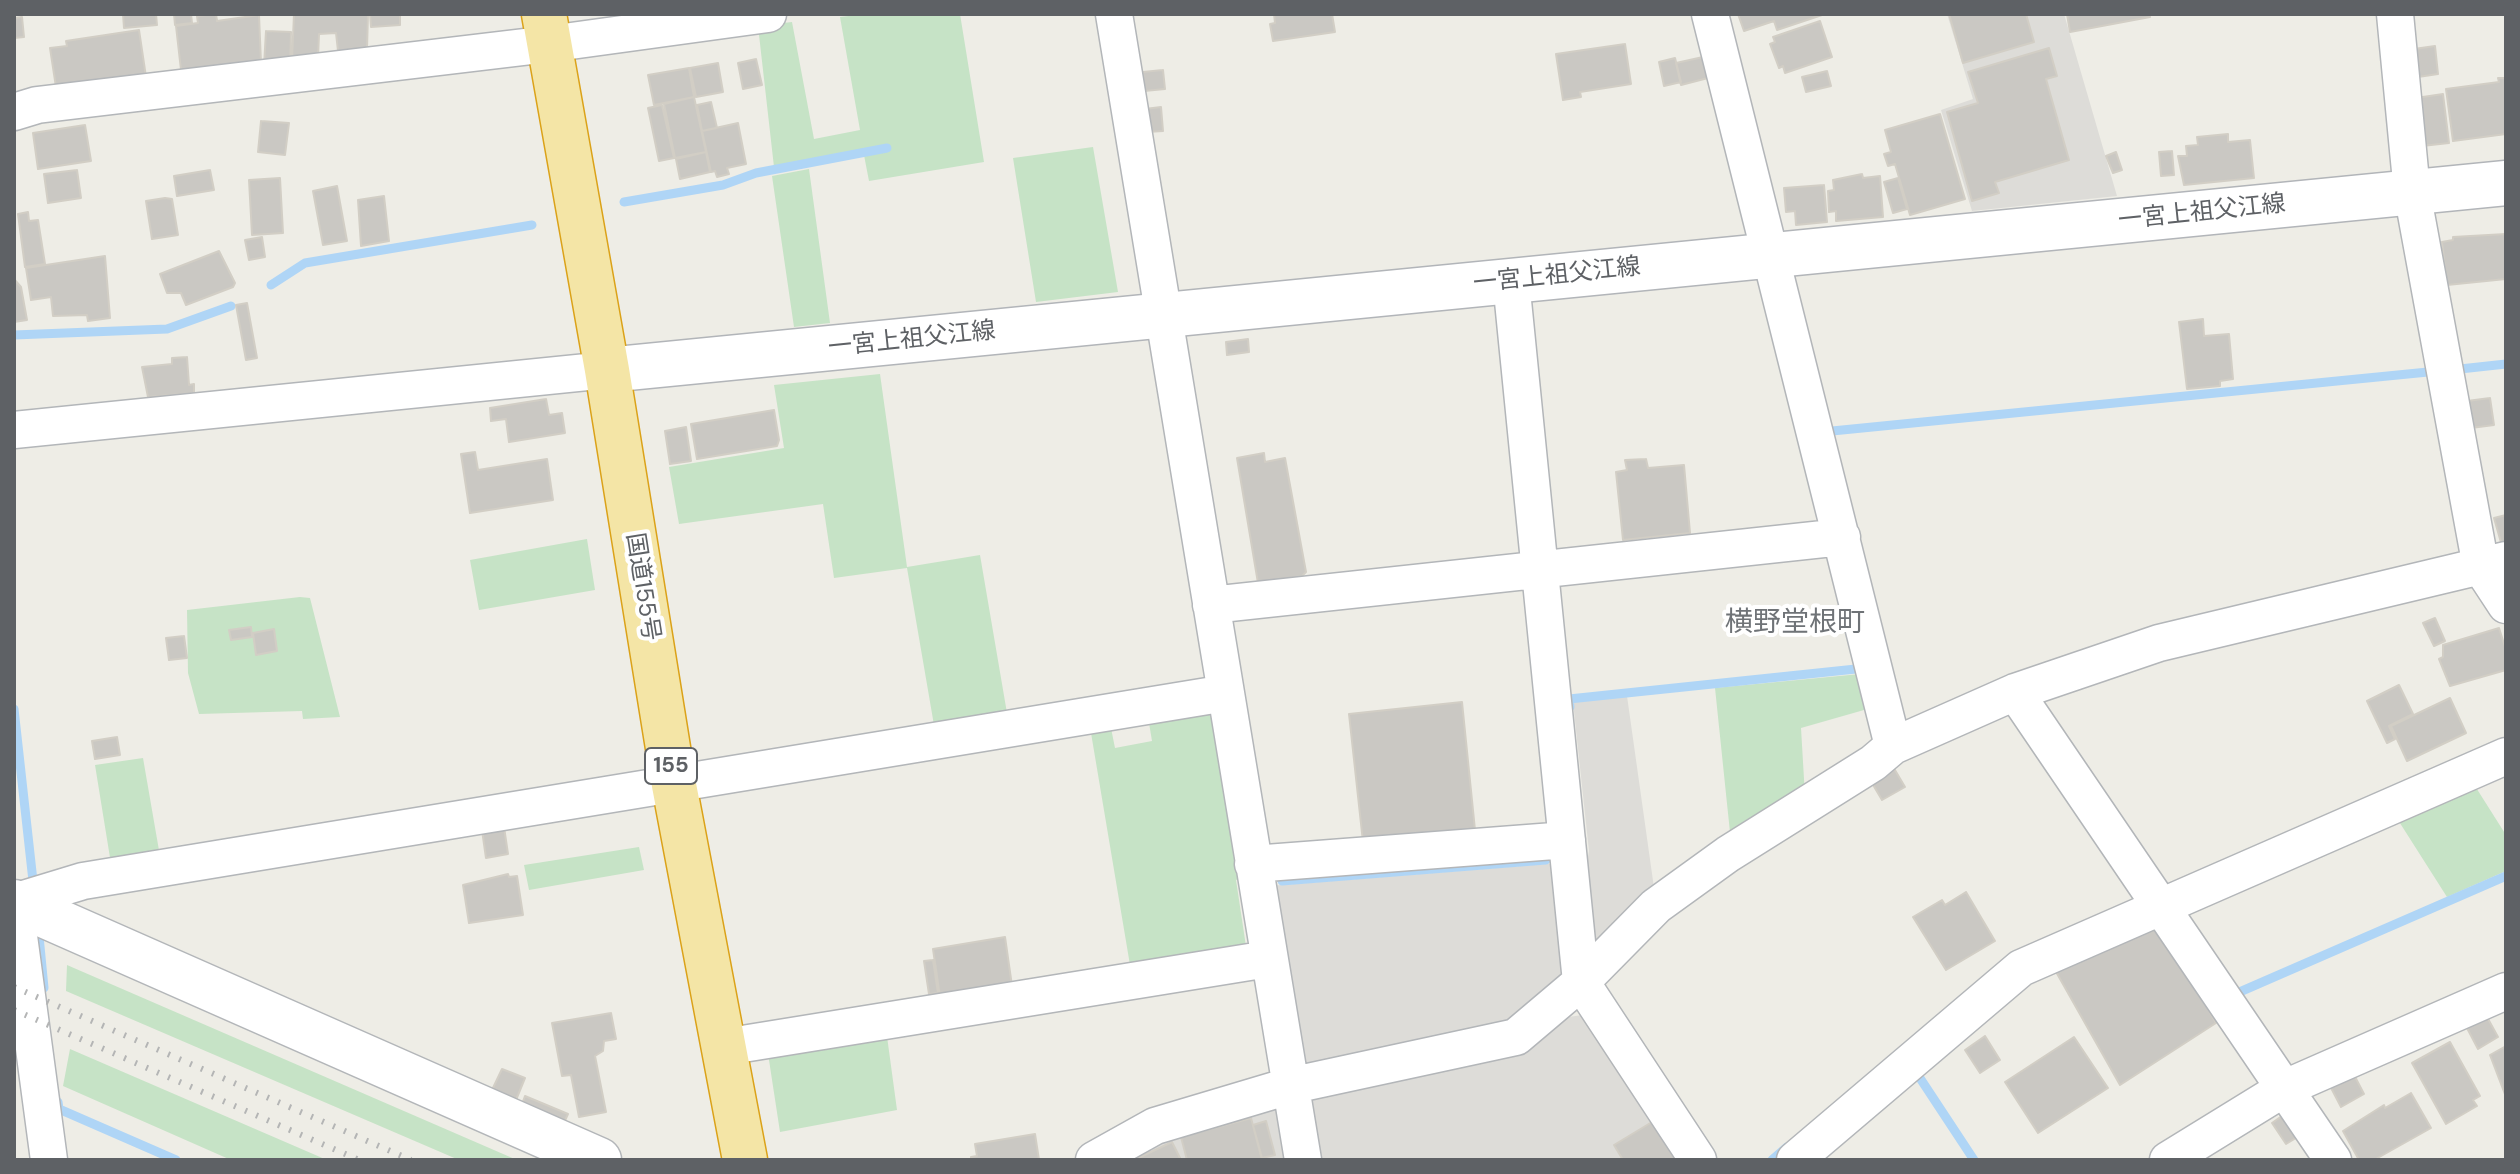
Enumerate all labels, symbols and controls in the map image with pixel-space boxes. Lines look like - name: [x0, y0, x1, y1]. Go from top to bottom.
- street label: 一宮上祖父江線: [2117, 190, 2287, 236]
- street label: 一宮上祖父江線: [1472, 253, 1642, 299]
- street label: 一宮上祖父江線: [827, 317, 997, 363]
- street label: 国道155号: [619, 531, 665, 643]
- district label: 横野堂根町: [1725, 607, 1865, 641]
- road number: 155: [645, 748, 697, 784]

